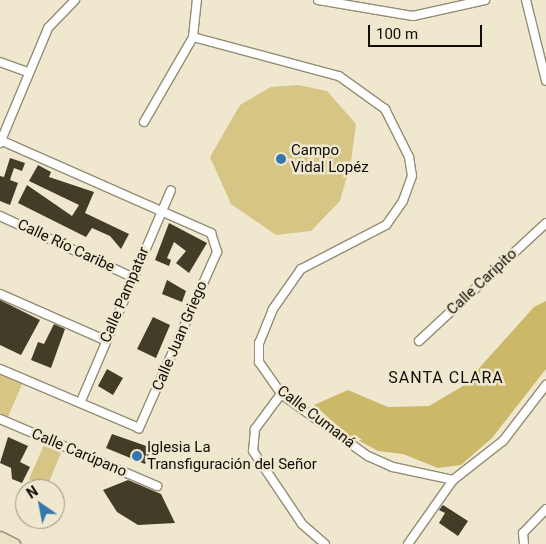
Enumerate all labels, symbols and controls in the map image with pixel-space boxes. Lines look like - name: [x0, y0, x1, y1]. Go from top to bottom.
- scale bar: [371, 15, 485, 47]
- text: 100 m: [376, 25, 418, 43]
- place label: Campo Vidal Lopéz: [291, 141, 369, 176]
- marker: Campo Vidal Lopéz: [275, 153, 287, 165]
- street label: Calle Río Caribe: [15, 216, 117, 276]
- street label: Calle Pampatar: [97, 244, 153, 346]
- street label: Calle Caripito: [443, 245, 521, 319]
- street label: Calle Juan Griego: [149, 278, 211, 394]
- district label: SANTA CLARA: [387, 368, 505, 388]
- street label: Calle Cumaná: [274, 382, 358, 452]
- street label: Calle Carúpano: [29, 425, 129, 481]
- place label: Iglesia La Transfiguración del Señor: [147, 438, 317, 473]
- marker: Iglesia La Transfiguración del Señor: [131, 450, 143, 462]
- north arrow: [15, 479, 65, 529]
- text: N: [24, 483, 41, 502]

